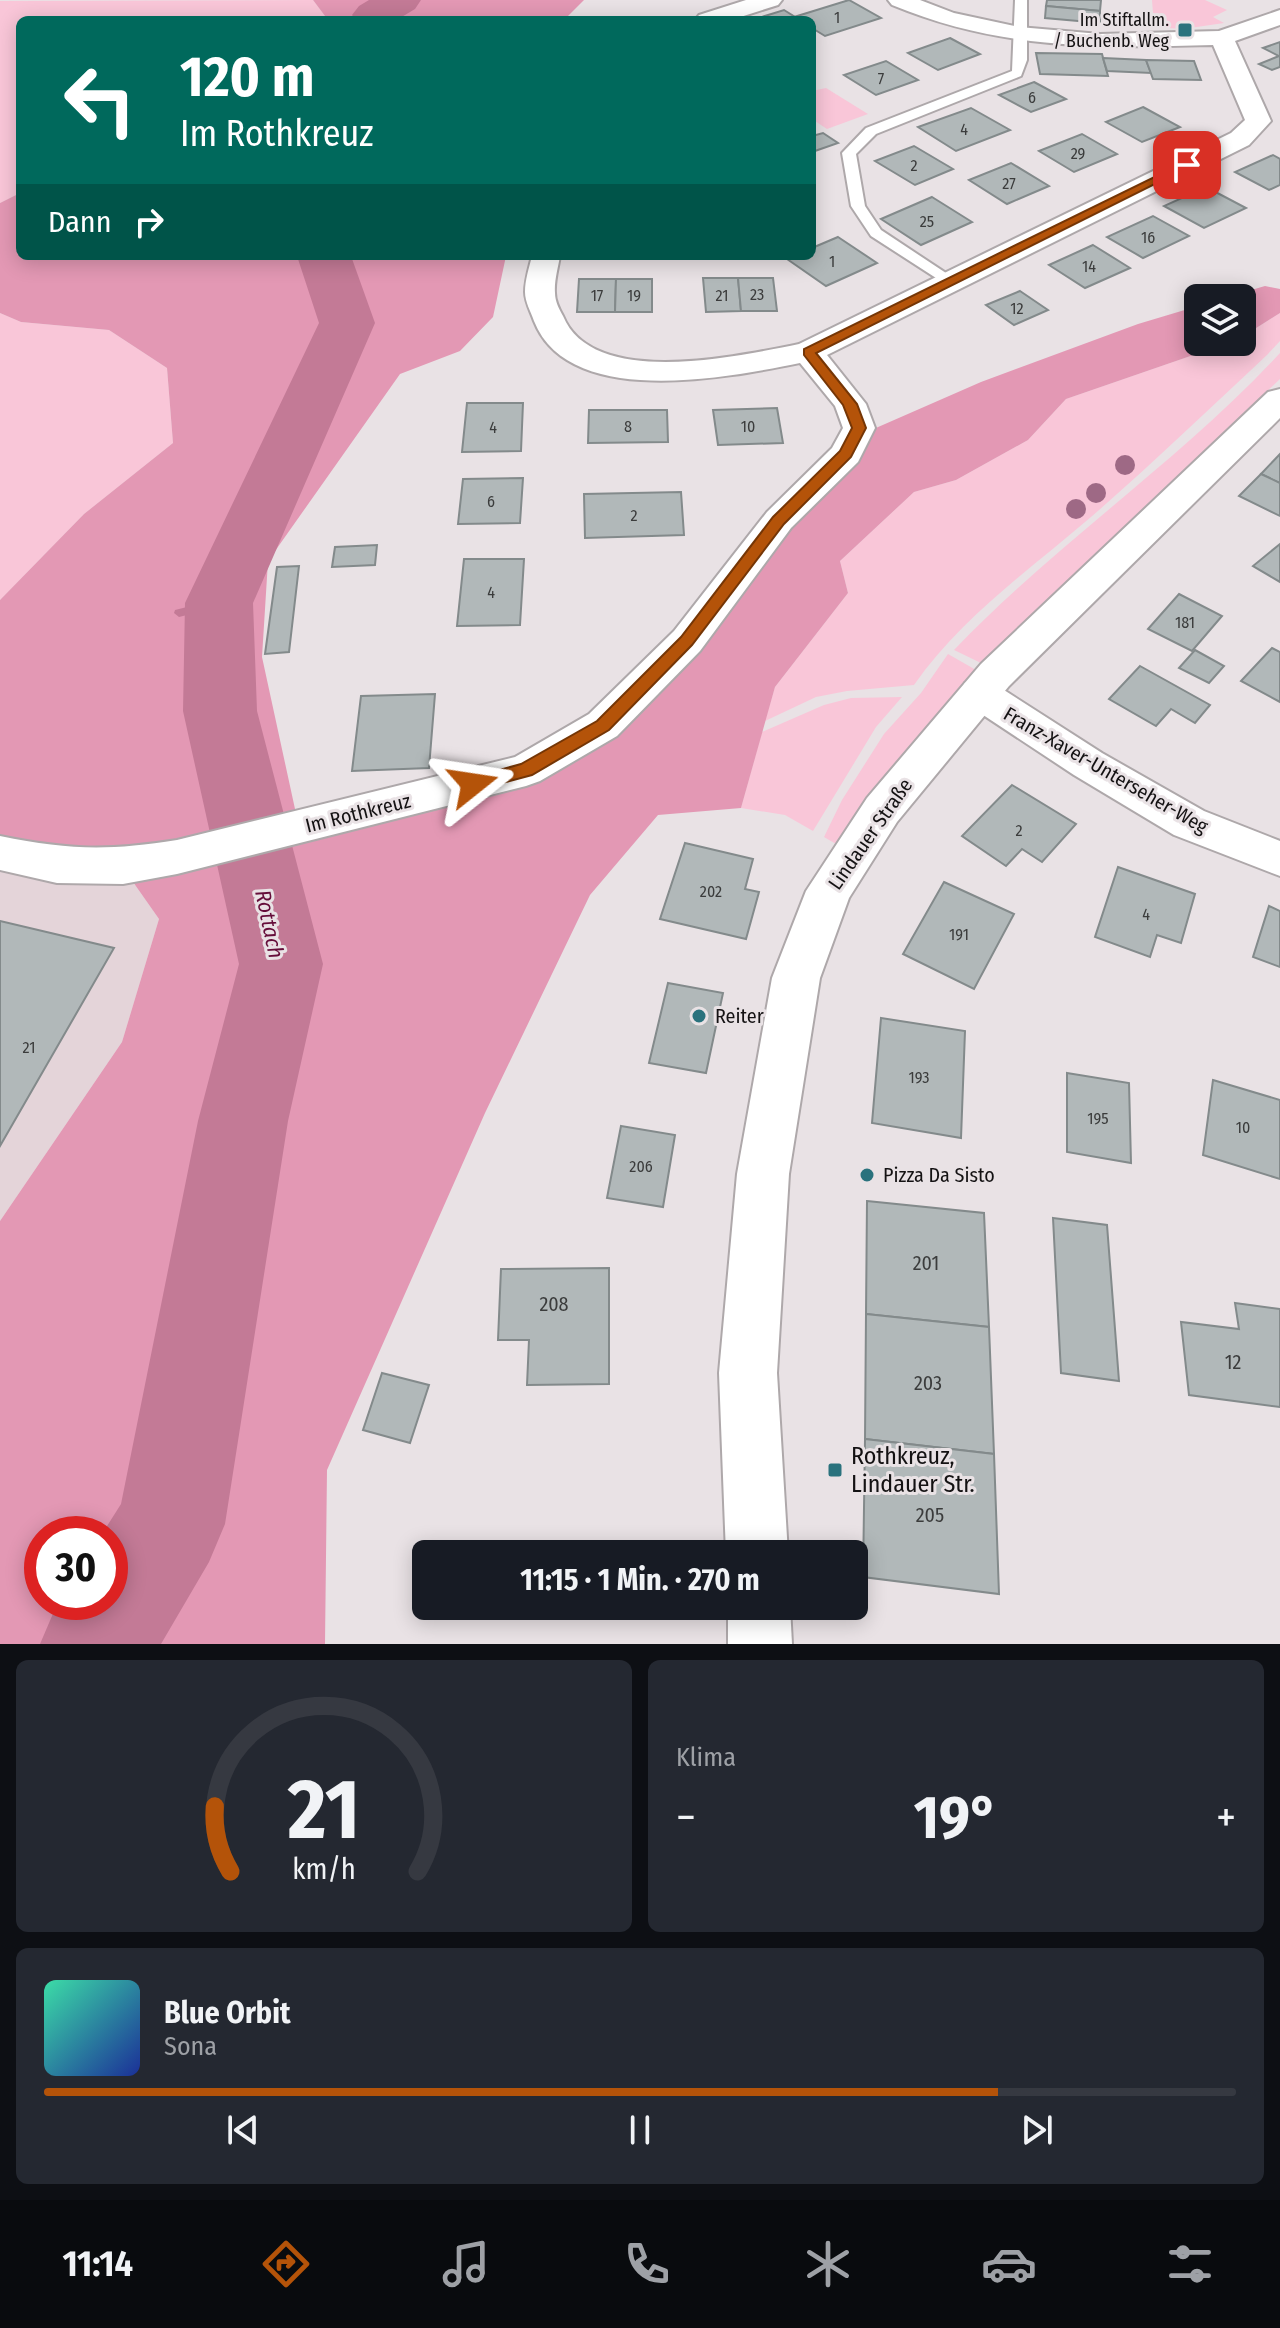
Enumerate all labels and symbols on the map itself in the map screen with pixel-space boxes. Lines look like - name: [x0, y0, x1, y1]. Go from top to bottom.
- house number: 1: [834, 8, 840, 27]
- place label: Im Stiftallm. / Buchenb. Weg: [1053, 9, 1170, 52]
- marker: Im Stiftallm. / Buchenb. Weg: [1176, 21, 1194, 39]
- house number: 7: [878, 69, 885, 88]
- house number: 6: [1028, 88, 1036, 107]
- house number: 4: [960, 120, 968, 139]
- pin: [1153, 131, 1221, 199]
- house number: 29: [1071, 144, 1086, 163]
- house number: 2: [910, 156, 918, 175]
- house number: 27: [1002, 174, 1016, 193]
- house number: 25: [920, 212, 934, 231]
- house number: 16: [1141, 228, 1155, 247]
- house number: 1: [829, 252, 835, 271]
- house number: 14: [1082, 257, 1096, 276]
- house number: 23: [750, 285, 764, 304]
- house number: 17: [591, 286, 604, 305]
- house number: 19: [627, 286, 641, 305]
- house number: 21: [716, 286, 728, 305]
- house number: 12: [1010, 299, 1024, 318]
- house number: 8: [624, 417, 632, 436]
- house number: 10: [741, 417, 755, 436]
- house number: 4: [489, 418, 497, 437]
- house number: 6: [487, 492, 495, 511]
- house number: 2: [630, 506, 638, 525]
- house number: 4: [487, 583, 495, 602]
- house number: 181: [1175, 613, 1195, 632]
- street label: Franz-Xaver-Unterseher-Weg: [1000, 702, 1213, 839]
- position arrow: [431, 742, 515, 826]
- street label: Lindauer Straße: [823, 774, 917, 894]
- street label: Im Rothkreuz: [303, 788, 413, 838]
- house number: 2: [1015, 821, 1023, 840]
- house number: 202: [700, 882, 722, 901]
- water label: Rottach: [249, 887, 290, 961]
- house number: 4: [1142, 905, 1150, 924]
- house number: 191: [949, 925, 969, 944]
- place label: Reiter: [715, 1004, 764, 1028]
- marker: Reiter: [690, 1007, 708, 1025]
- house number: 21: [23, 1038, 35, 1057]
- house number: 193: [909, 1068, 929, 1087]
- house number: 195: [1087, 1109, 1109, 1128]
- house number: 10: [1236, 1118, 1250, 1137]
- house number: 206: [629, 1157, 653, 1176]
- place label: Pizza Da Sisto: [883, 1163, 995, 1187]
- marker: Pizza Da Sisto: [858, 1166, 876, 1184]
- house number: 201: [913, 1251, 939, 1275]
- house number: 208: [539, 1292, 569, 1316]
- house number: 12: [1225, 1350, 1241, 1374]
- house number: 203: [914, 1371, 942, 1395]
- place label: Rothkreuz, Lindauer Str.: [851, 1442, 975, 1498]
- marker: Rothkreuz, Lindauer Str.: [826, 1461, 844, 1479]
- house number: 205: [916, 1503, 944, 1527]
- speed limit sign: 30: [24, 1516, 128, 1620]

